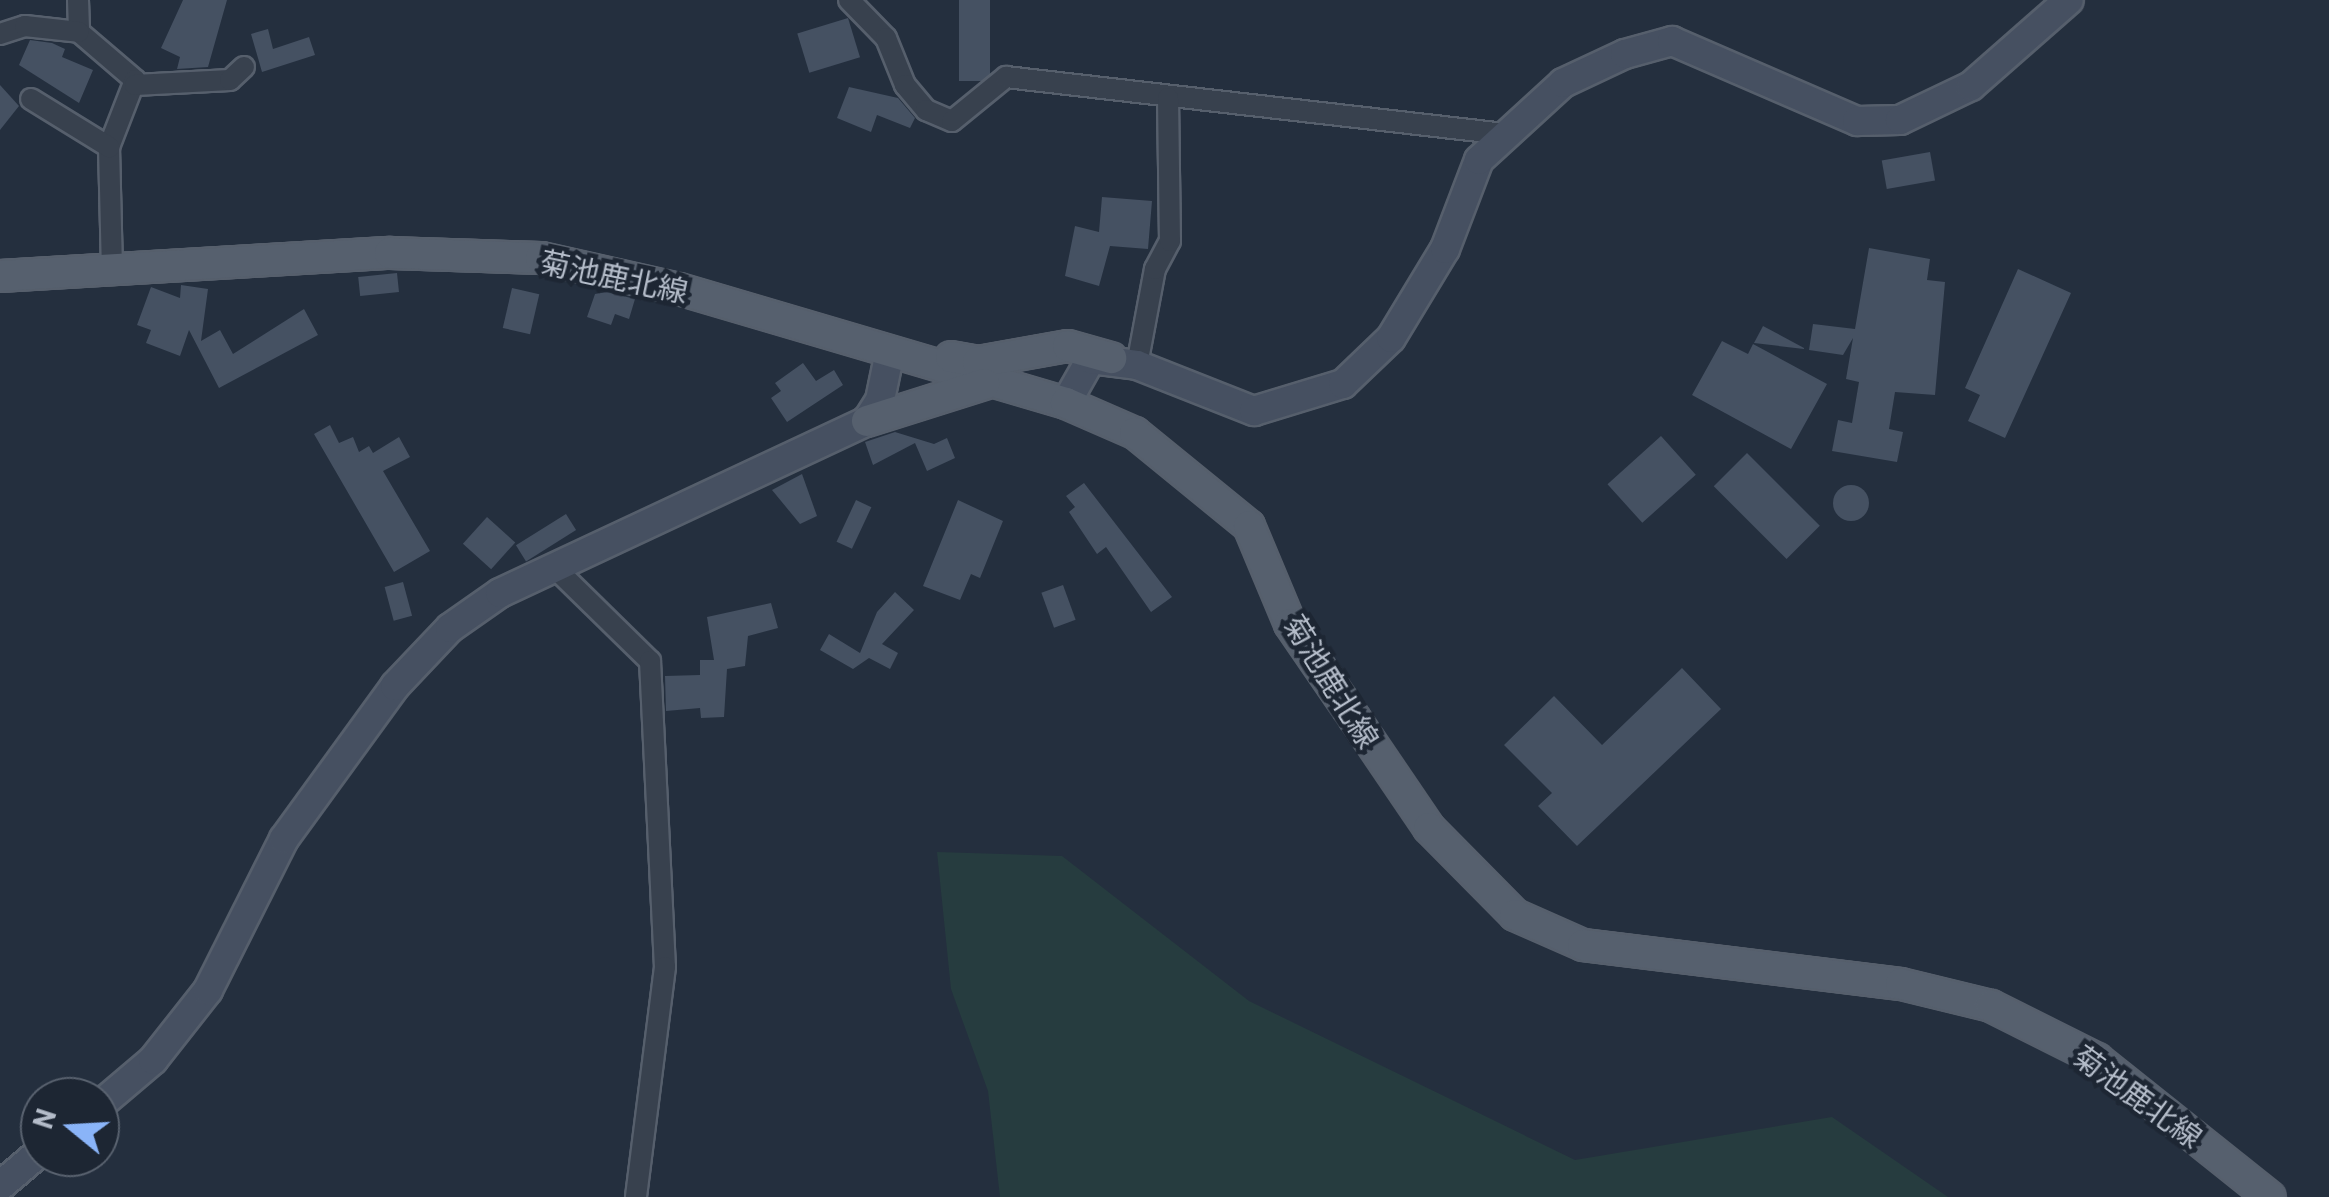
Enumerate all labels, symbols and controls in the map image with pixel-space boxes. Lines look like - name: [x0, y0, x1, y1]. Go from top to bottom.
- street label: 菊池鹿北線: [537, 243, 691, 309]
- street label: 菊池鹿北線: [1277, 608, 1387, 754]
- street label: 菊池鹿北線: [2067, 1037, 2209, 1155]
- north arrow: [20, 1077, 120, 1177]
- text: N: [24, 1104, 62, 1132]

